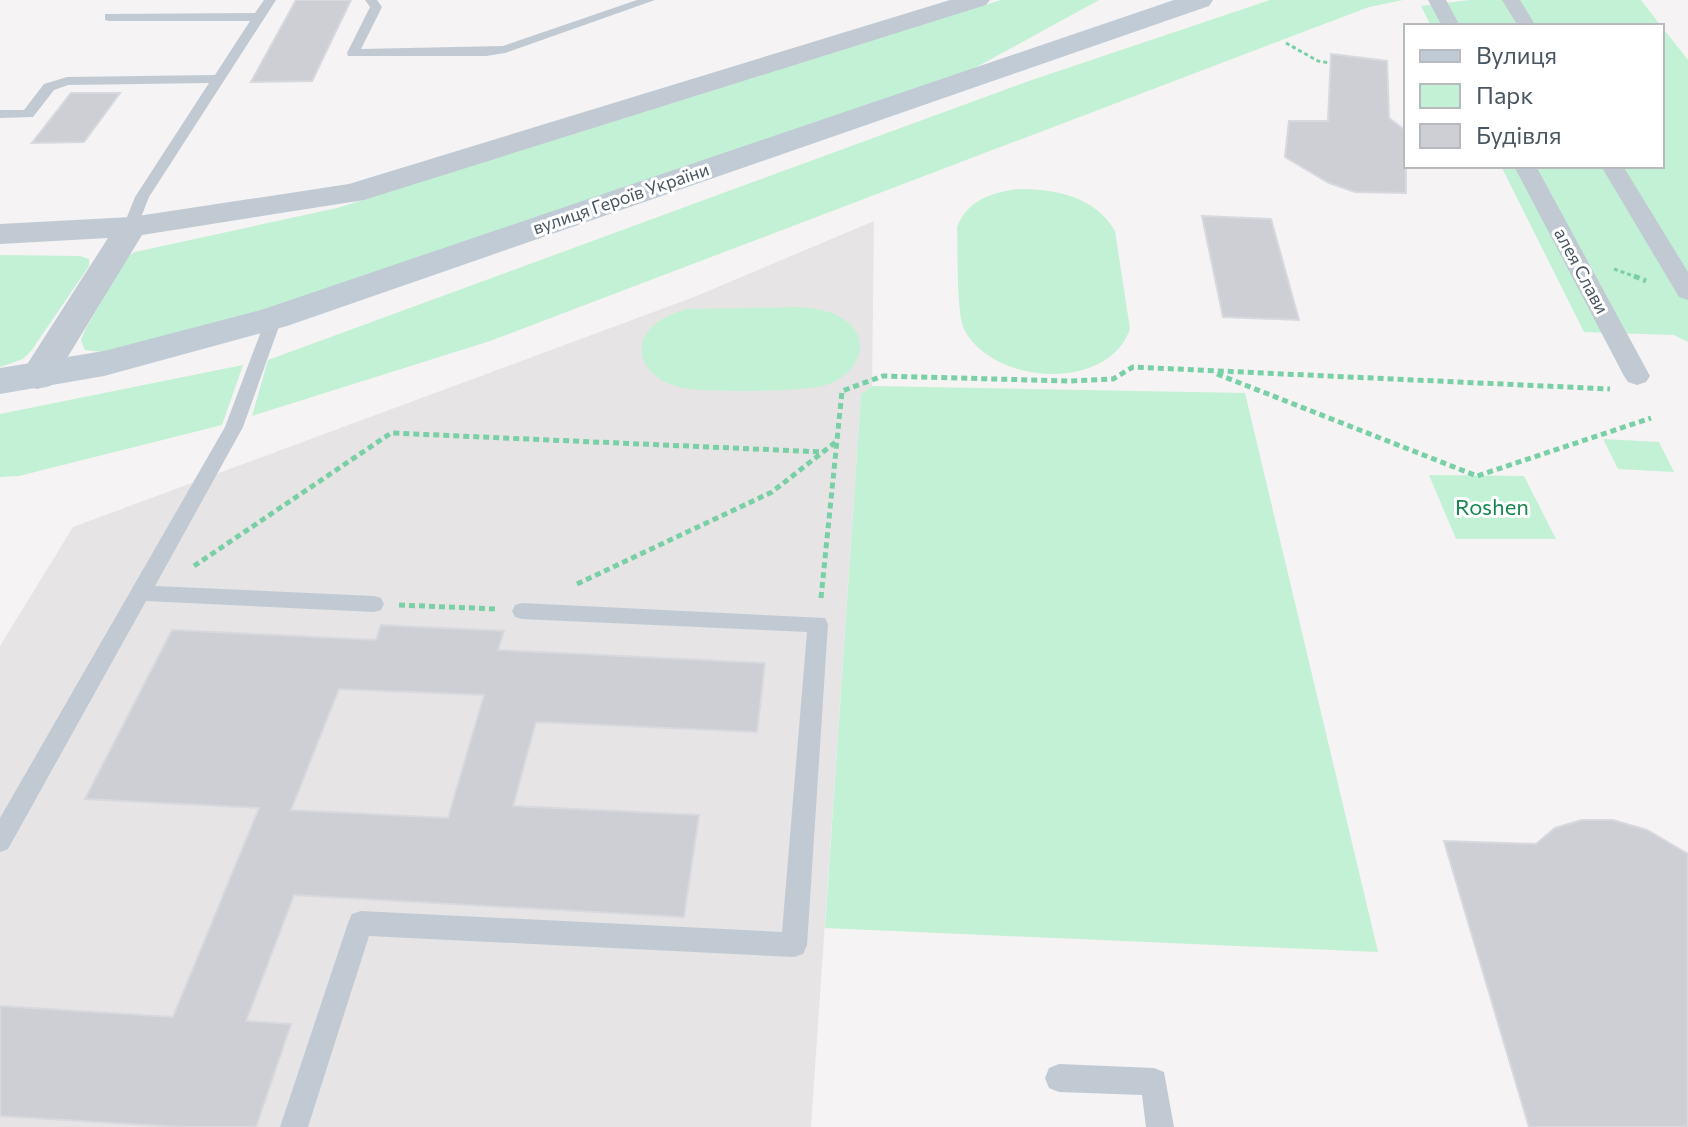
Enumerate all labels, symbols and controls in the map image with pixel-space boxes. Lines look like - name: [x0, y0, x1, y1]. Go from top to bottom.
- legend: [1404, 24, 1664, 168]
- text: Вулиця: [1476, 40, 1557, 69]
- text: Парк: [1476, 80, 1533, 109]
- text: Будівля: [1476, 120, 1562, 149]
- street label: вулиця Героїв України: [530, 158, 712, 239]
- street label: алея Слави: [1550, 224, 1614, 317]
- park label: Roshen: [1455, 493, 1529, 520]

